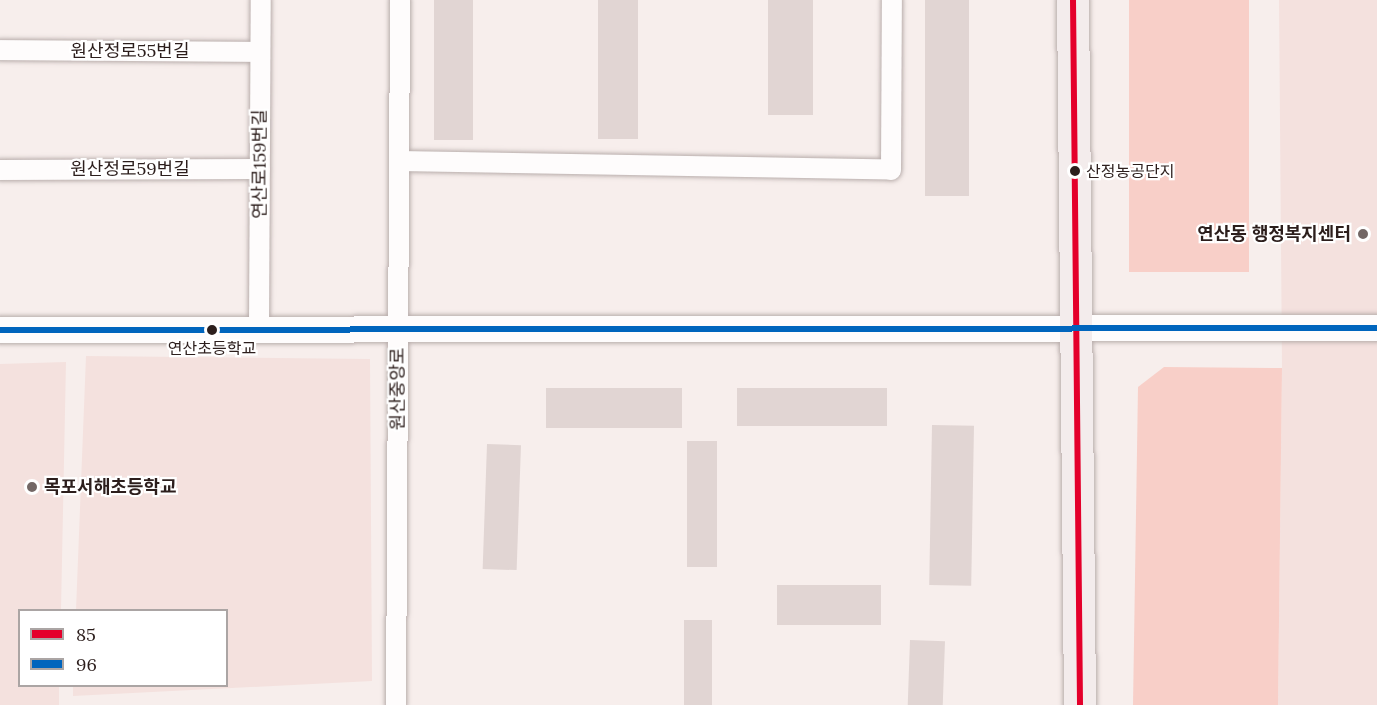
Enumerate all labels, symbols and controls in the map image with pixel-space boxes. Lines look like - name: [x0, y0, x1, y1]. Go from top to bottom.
- street label: 원산정로55번길: [71, 40, 189, 62]
- street label: 연산로159번길: [249, 109, 271, 219]
- street label: 원산정로59번길: [70, 158, 190, 180]
- place label: 산정농공단지: [1086, 161, 1174, 181]
- marker: 산정농공단지: [1069, 165, 1081, 177]
- place label: 연산동 행정복지센터: [1197, 223, 1351, 245]
- marker: 연산동 행정복지센터: [1356, 227, 1370, 241]
- marker: 연산초등학교: [206, 324, 218, 336]
- place label: 연산초등학교: [168, 338, 256, 358]
- street label: 원산중앙로: [387, 348, 409, 430]
- place label: 목포서해초등학교: [44, 476, 176, 498]
- marker: 목포서해초등학교: [25, 480, 39, 494]
- legend: [18, 609, 228, 687]
- text: 85: [76, 623, 96, 646]
- text: 96: [76, 653, 97, 676]

